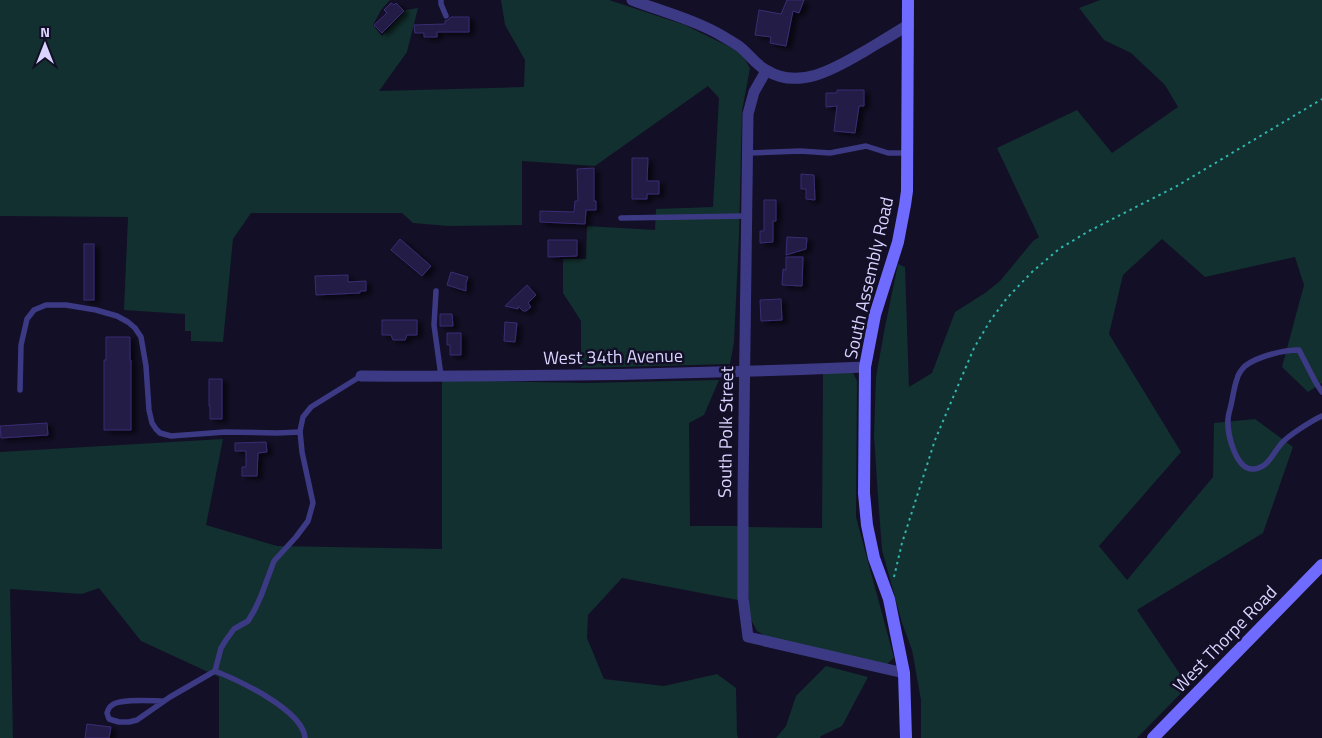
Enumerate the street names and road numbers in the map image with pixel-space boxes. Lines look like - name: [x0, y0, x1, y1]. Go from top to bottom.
- street label: South Assembly Road: [837, 194, 900, 362]
- street label: West 34th Avenue: [543, 342, 683, 371]
- street label: South Polk Street: [711, 365, 740, 498]
- street label: West Thorpe Road: [1166, 579, 1283, 698]

